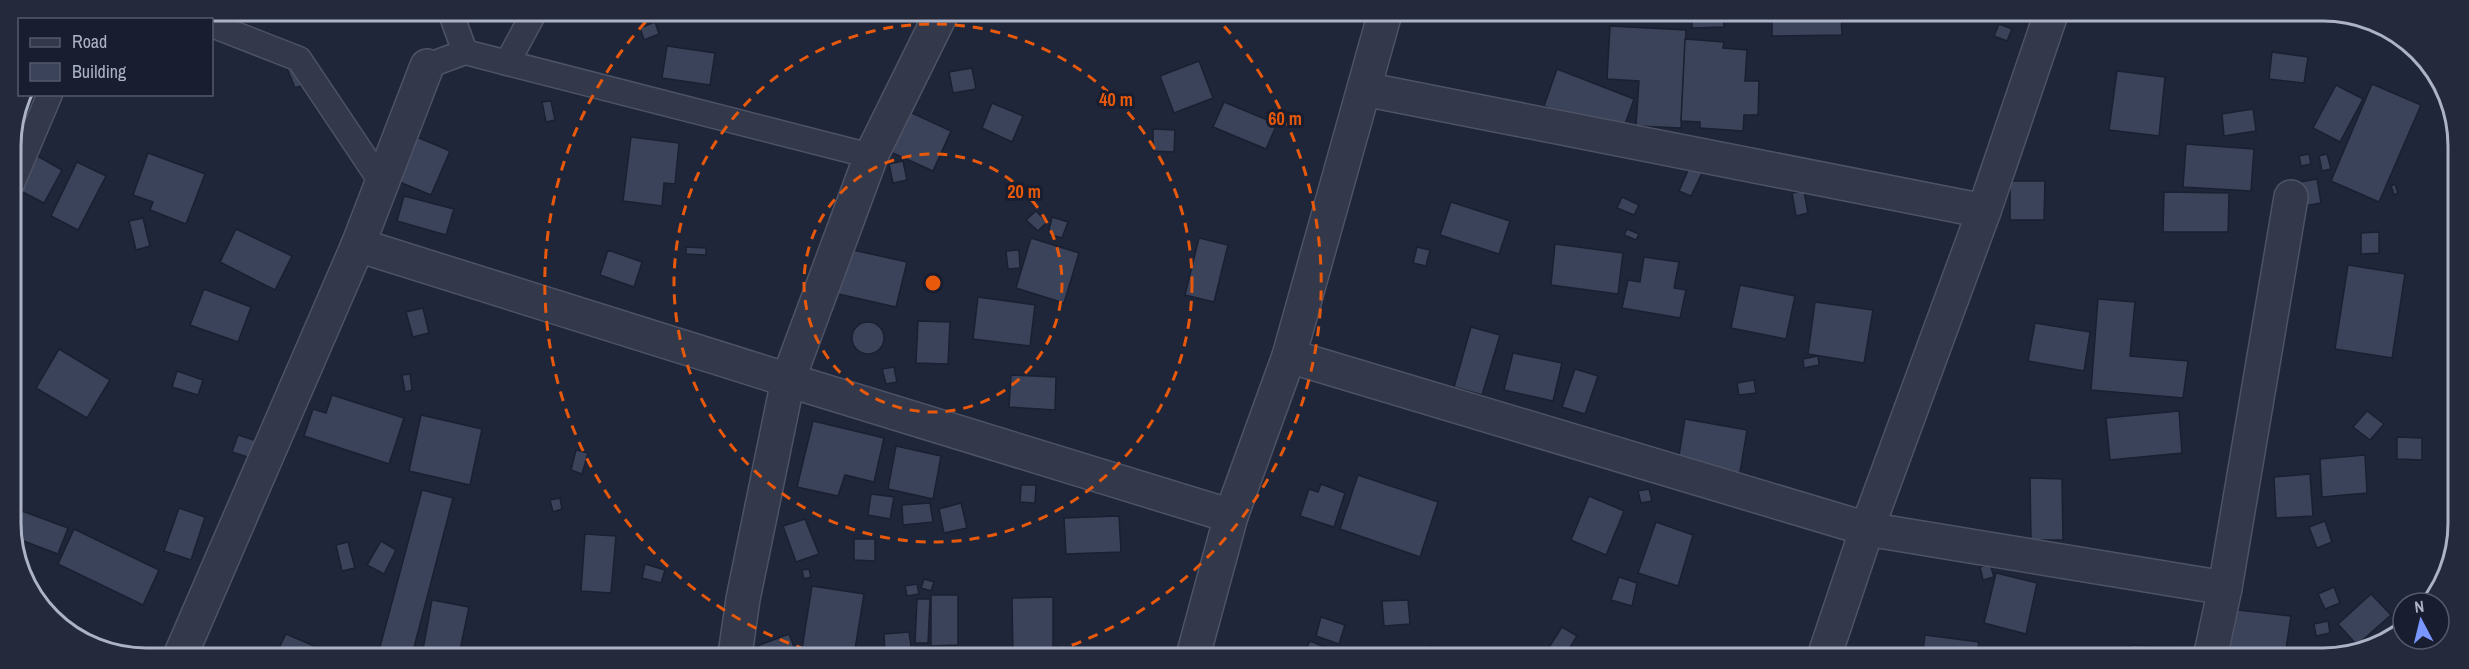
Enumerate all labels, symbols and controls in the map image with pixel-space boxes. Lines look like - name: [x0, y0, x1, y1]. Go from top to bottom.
- legend: [18, 18, 213, 96]
- text: Road: [72, 29, 107, 54]
- text: Building: [72, 59, 127, 84]
- text: 40 m: [1099, 87, 1133, 112]
- text: 60 m: [1268, 106, 1302, 131]
- text: 20 m: [1007, 179, 1041, 204]
- centre of rings: [923, 273, 943, 293]
- north arrow: [2391, 591, 2451, 651]
- text: N: [2413, 595, 2425, 618]

